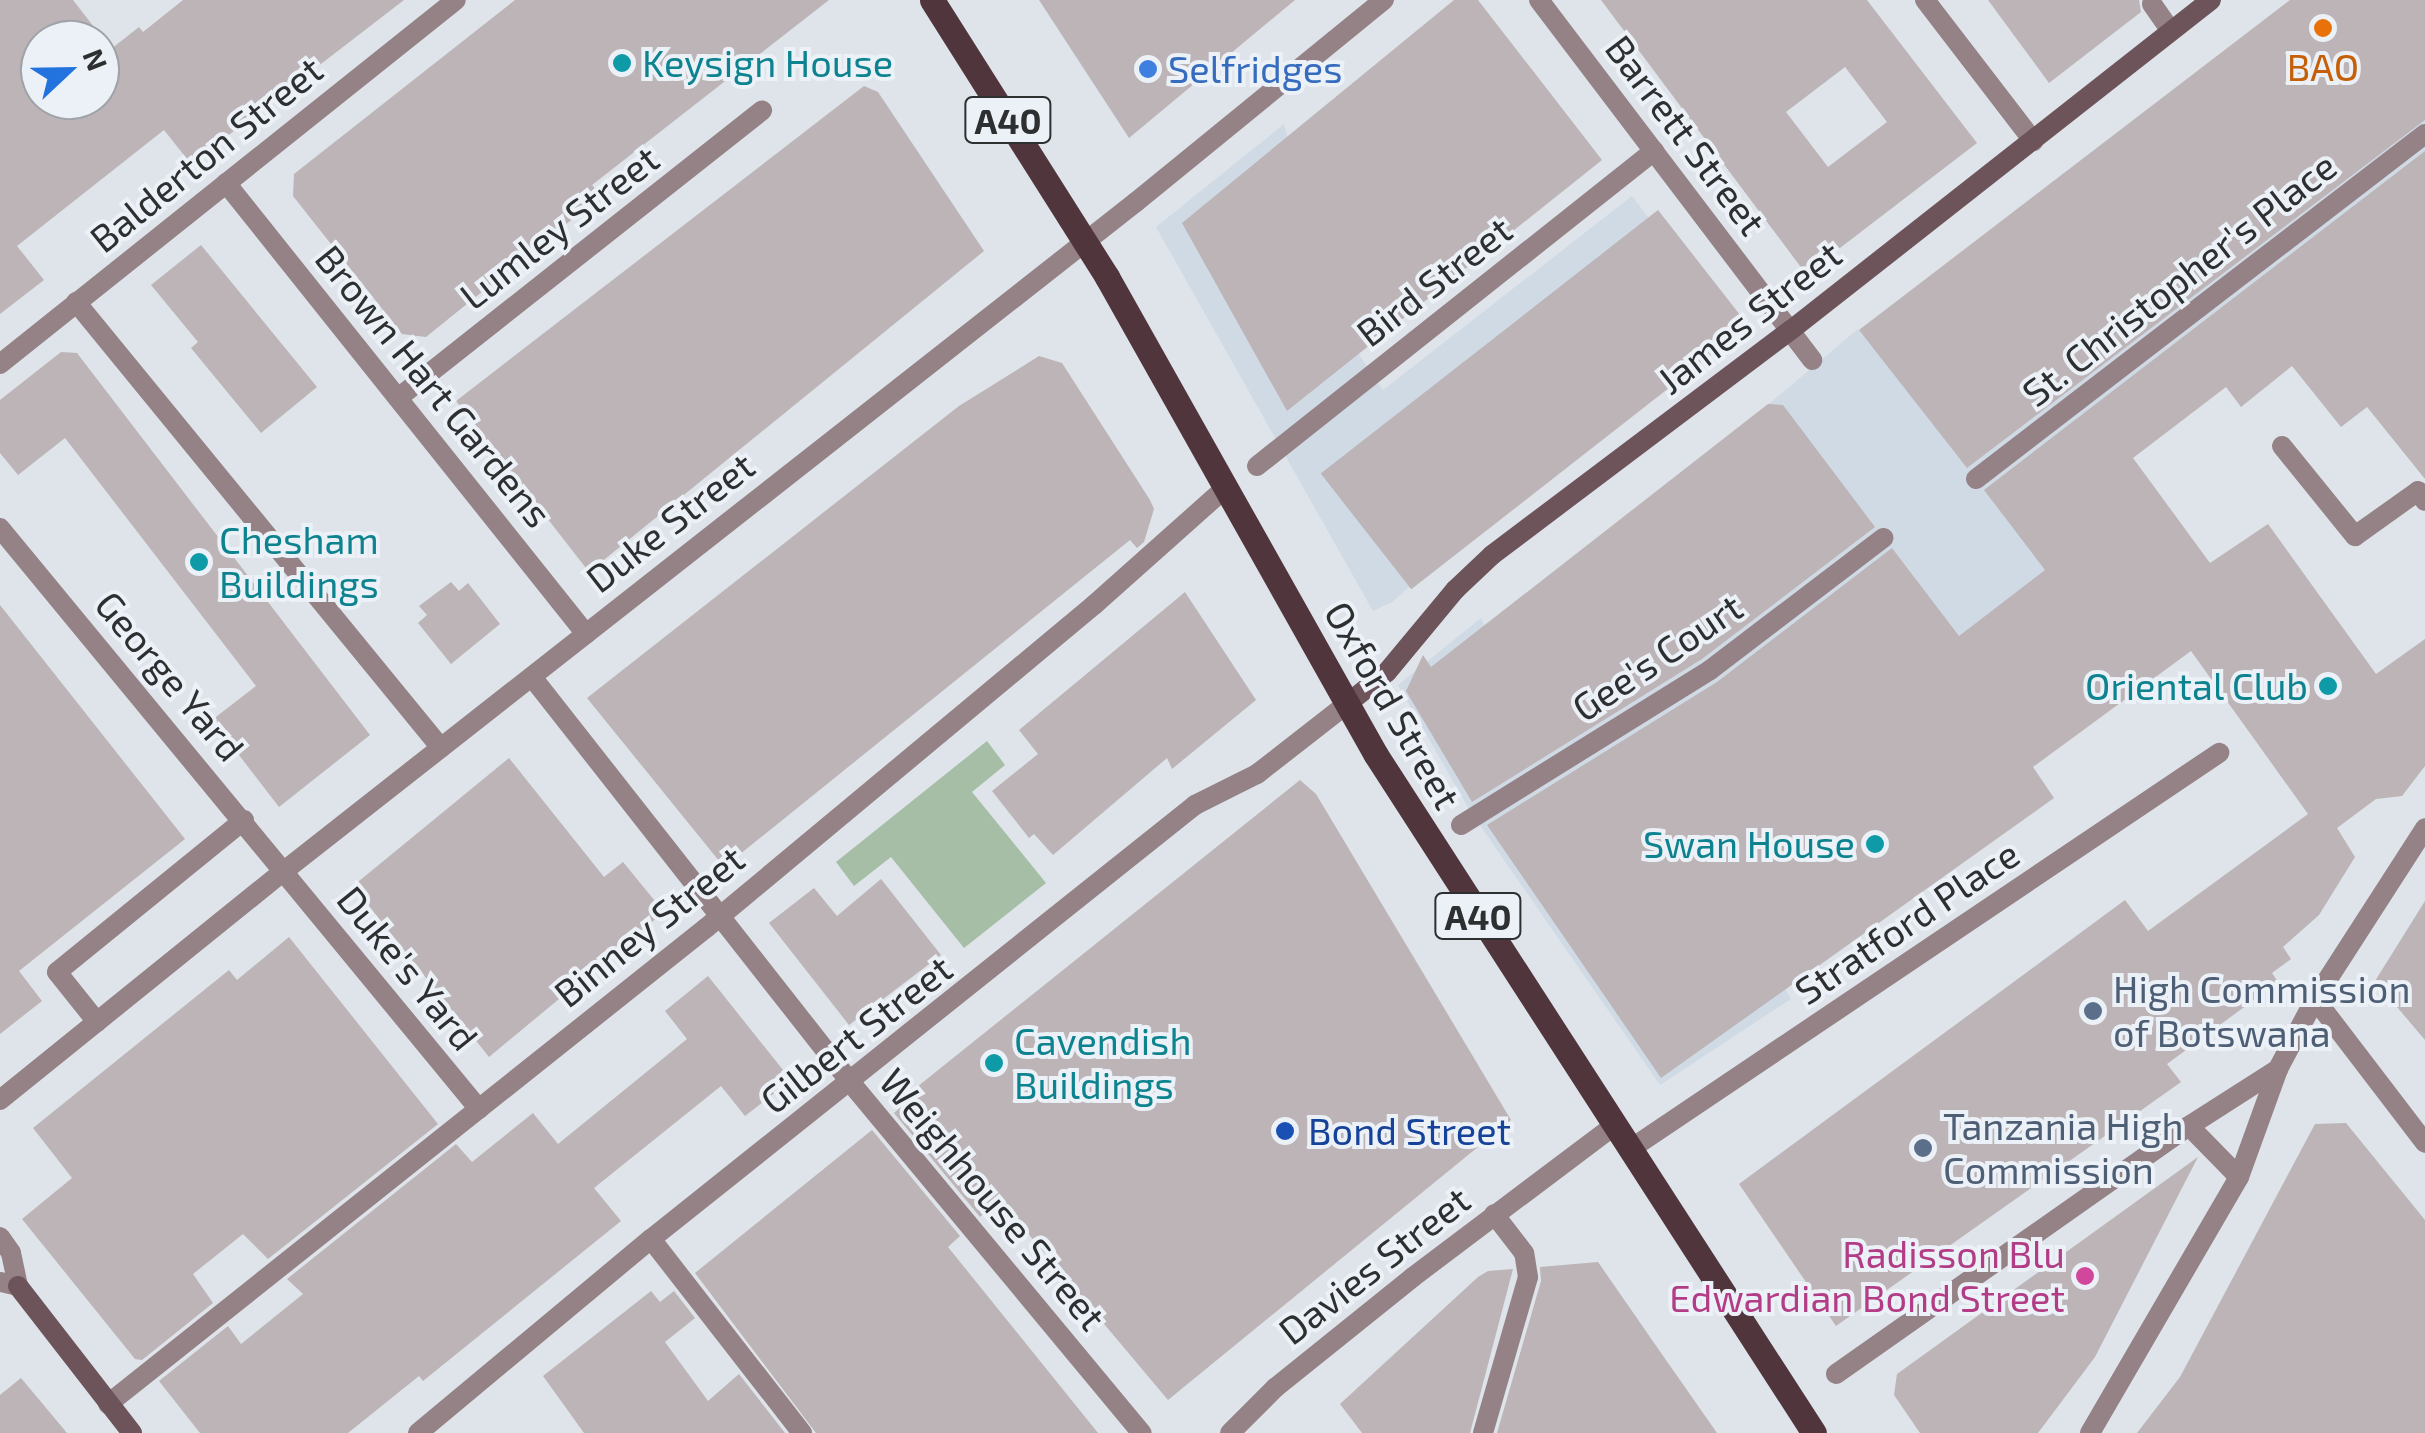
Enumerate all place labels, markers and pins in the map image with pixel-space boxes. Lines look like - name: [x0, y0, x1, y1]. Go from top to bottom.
- marker: BAO: [2312, 17, 2334, 39]
- place label: Keysign House: [642, 40, 893, 86]
- place label: BAO: [2287, 44, 2359, 90]
- place label: Selfridges: [1168, 46, 1342, 92]
- marker: Keysign House: [611, 52, 633, 74]
- marker: Selfridges: [1137, 58, 1159, 80]
- place label: Chesham Buildings: [219, 517, 379, 606]
- marker: Chesham Buildings: [188, 551, 210, 573]
- place label: Oriental Club: [2084, 663, 2308, 709]
- marker: Oriental Club: [2317, 675, 2339, 697]
- place label: Swan House: [1643, 821, 1855, 867]
- marker: Swan House: [1864, 833, 1886, 855]
- place label: High Commission of Botswana: [2113, 966, 2411, 1056]
- marker: High Commission of Botswana: [2082, 1000, 2104, 1022]
- place label: Cavendish Buildings: [1014, 1018, 1191, 1108]
- marker: Cavendish Buildings: [983, 1052, 1005, 1074]
- place label: Tanzania High Commission: [1943, 1103, 2184, 1192]
- place label: Bond Street: [1308, 1108, 1511, 1154]
- marker: Bond Street: [1272, 1118, 1298, 1144]
- marker: Tanzania High Commission: [1912, 1137, 1934, 1159]
- place label: Radisson Blu Edwardian Bond Street: [1669, 1231, 2065, 1320]
- marker: Radisson Blu Edwardian Bond Street: [2074, 1265, 2096, 1287]

